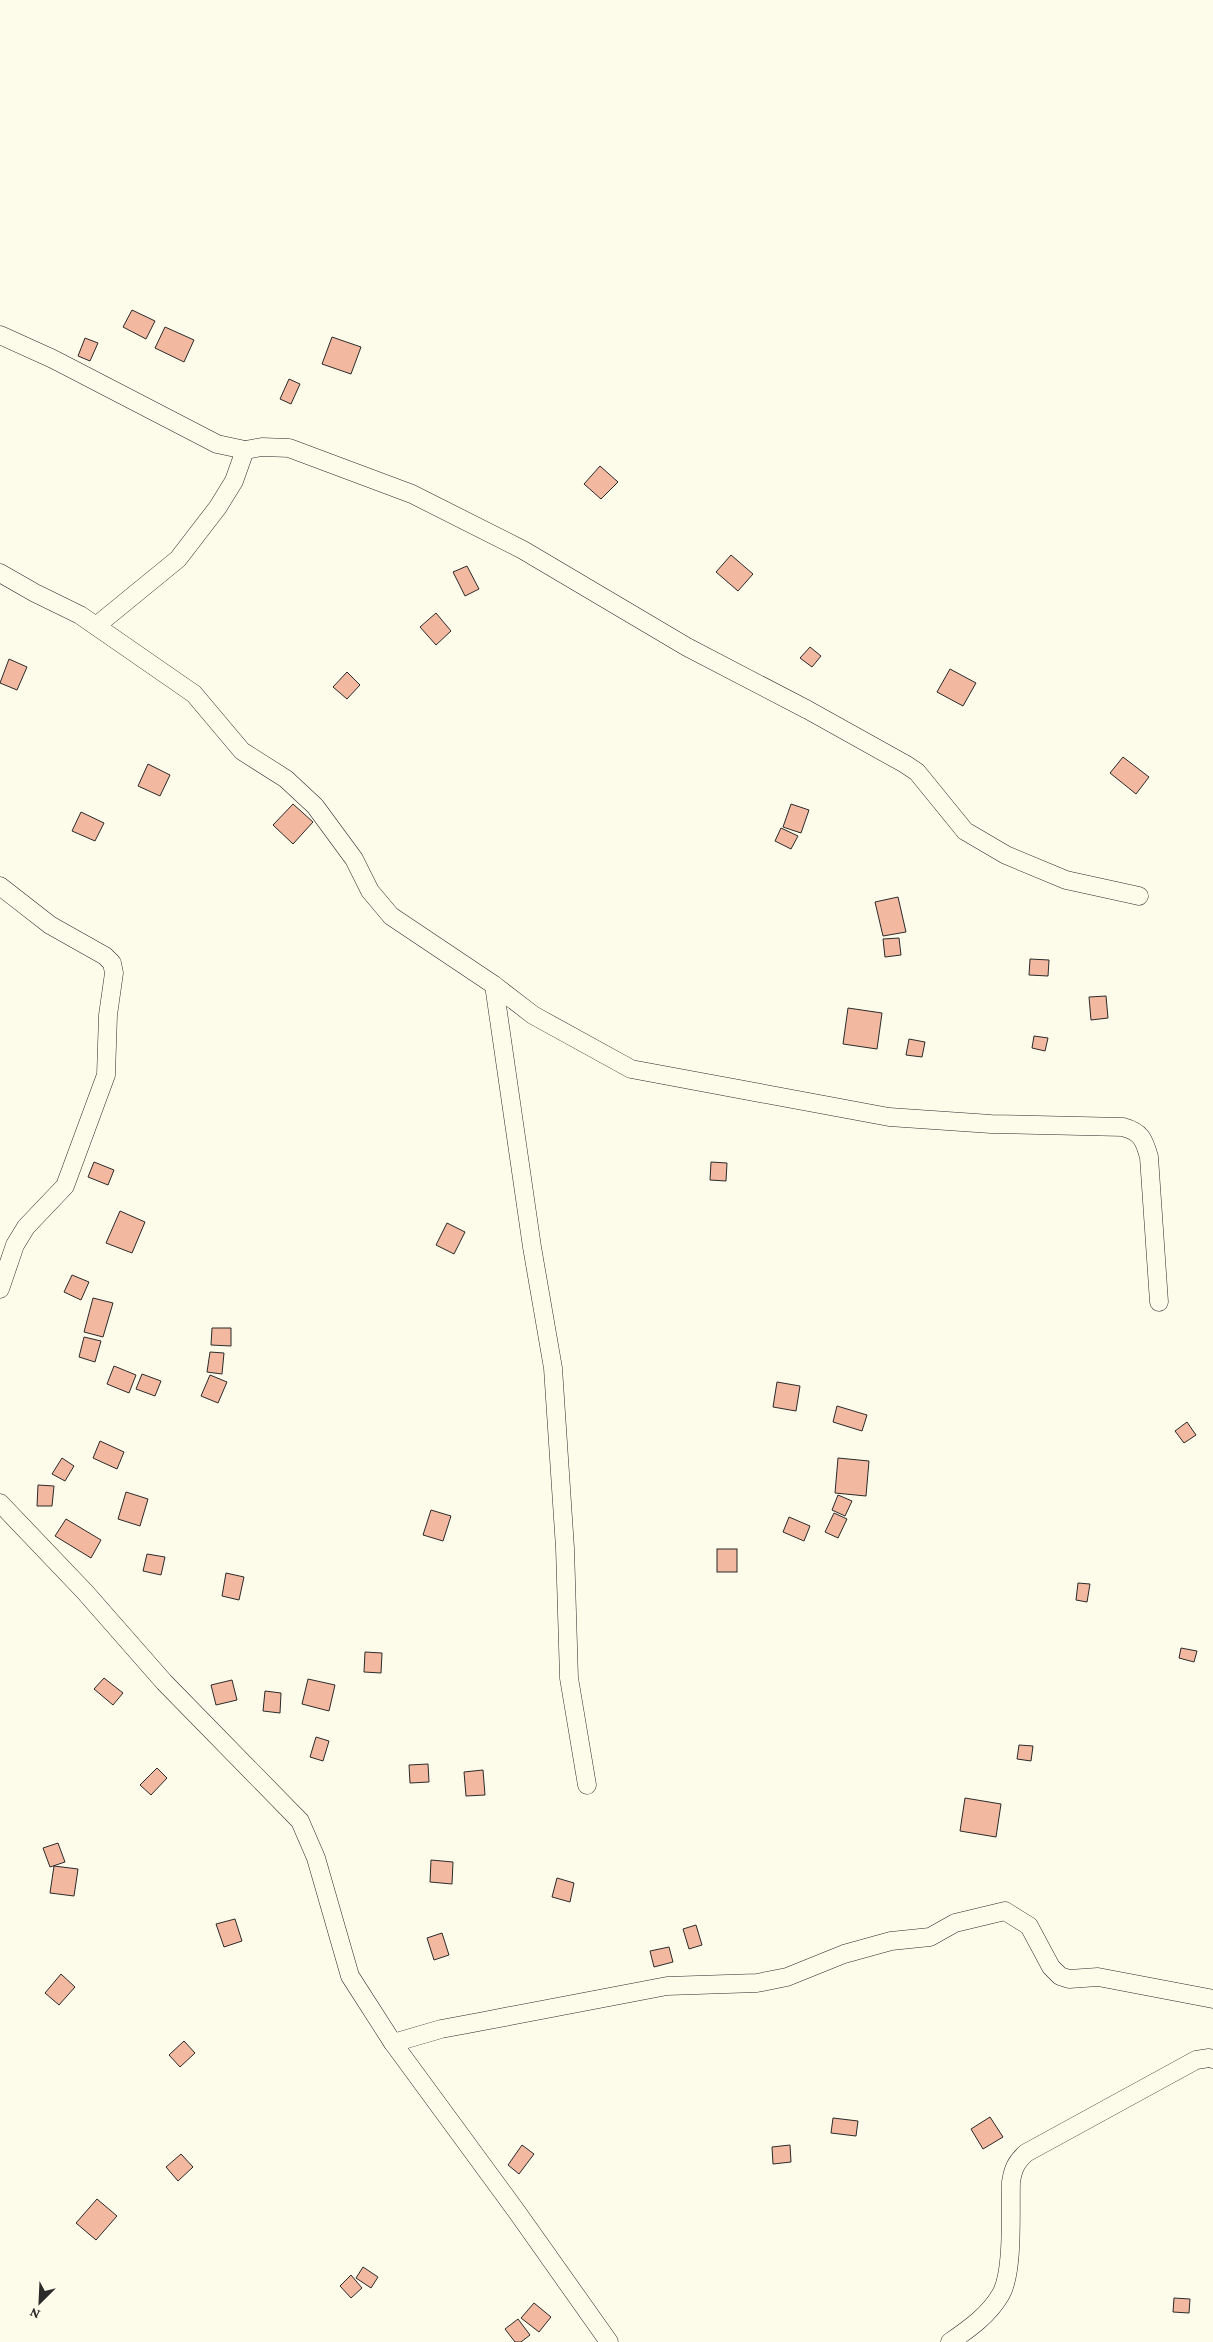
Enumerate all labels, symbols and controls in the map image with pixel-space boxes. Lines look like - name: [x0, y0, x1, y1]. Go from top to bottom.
- north arrow: [15, 2277, 65, 2327]
- text: N: [27, 2304, 42, 2323]

